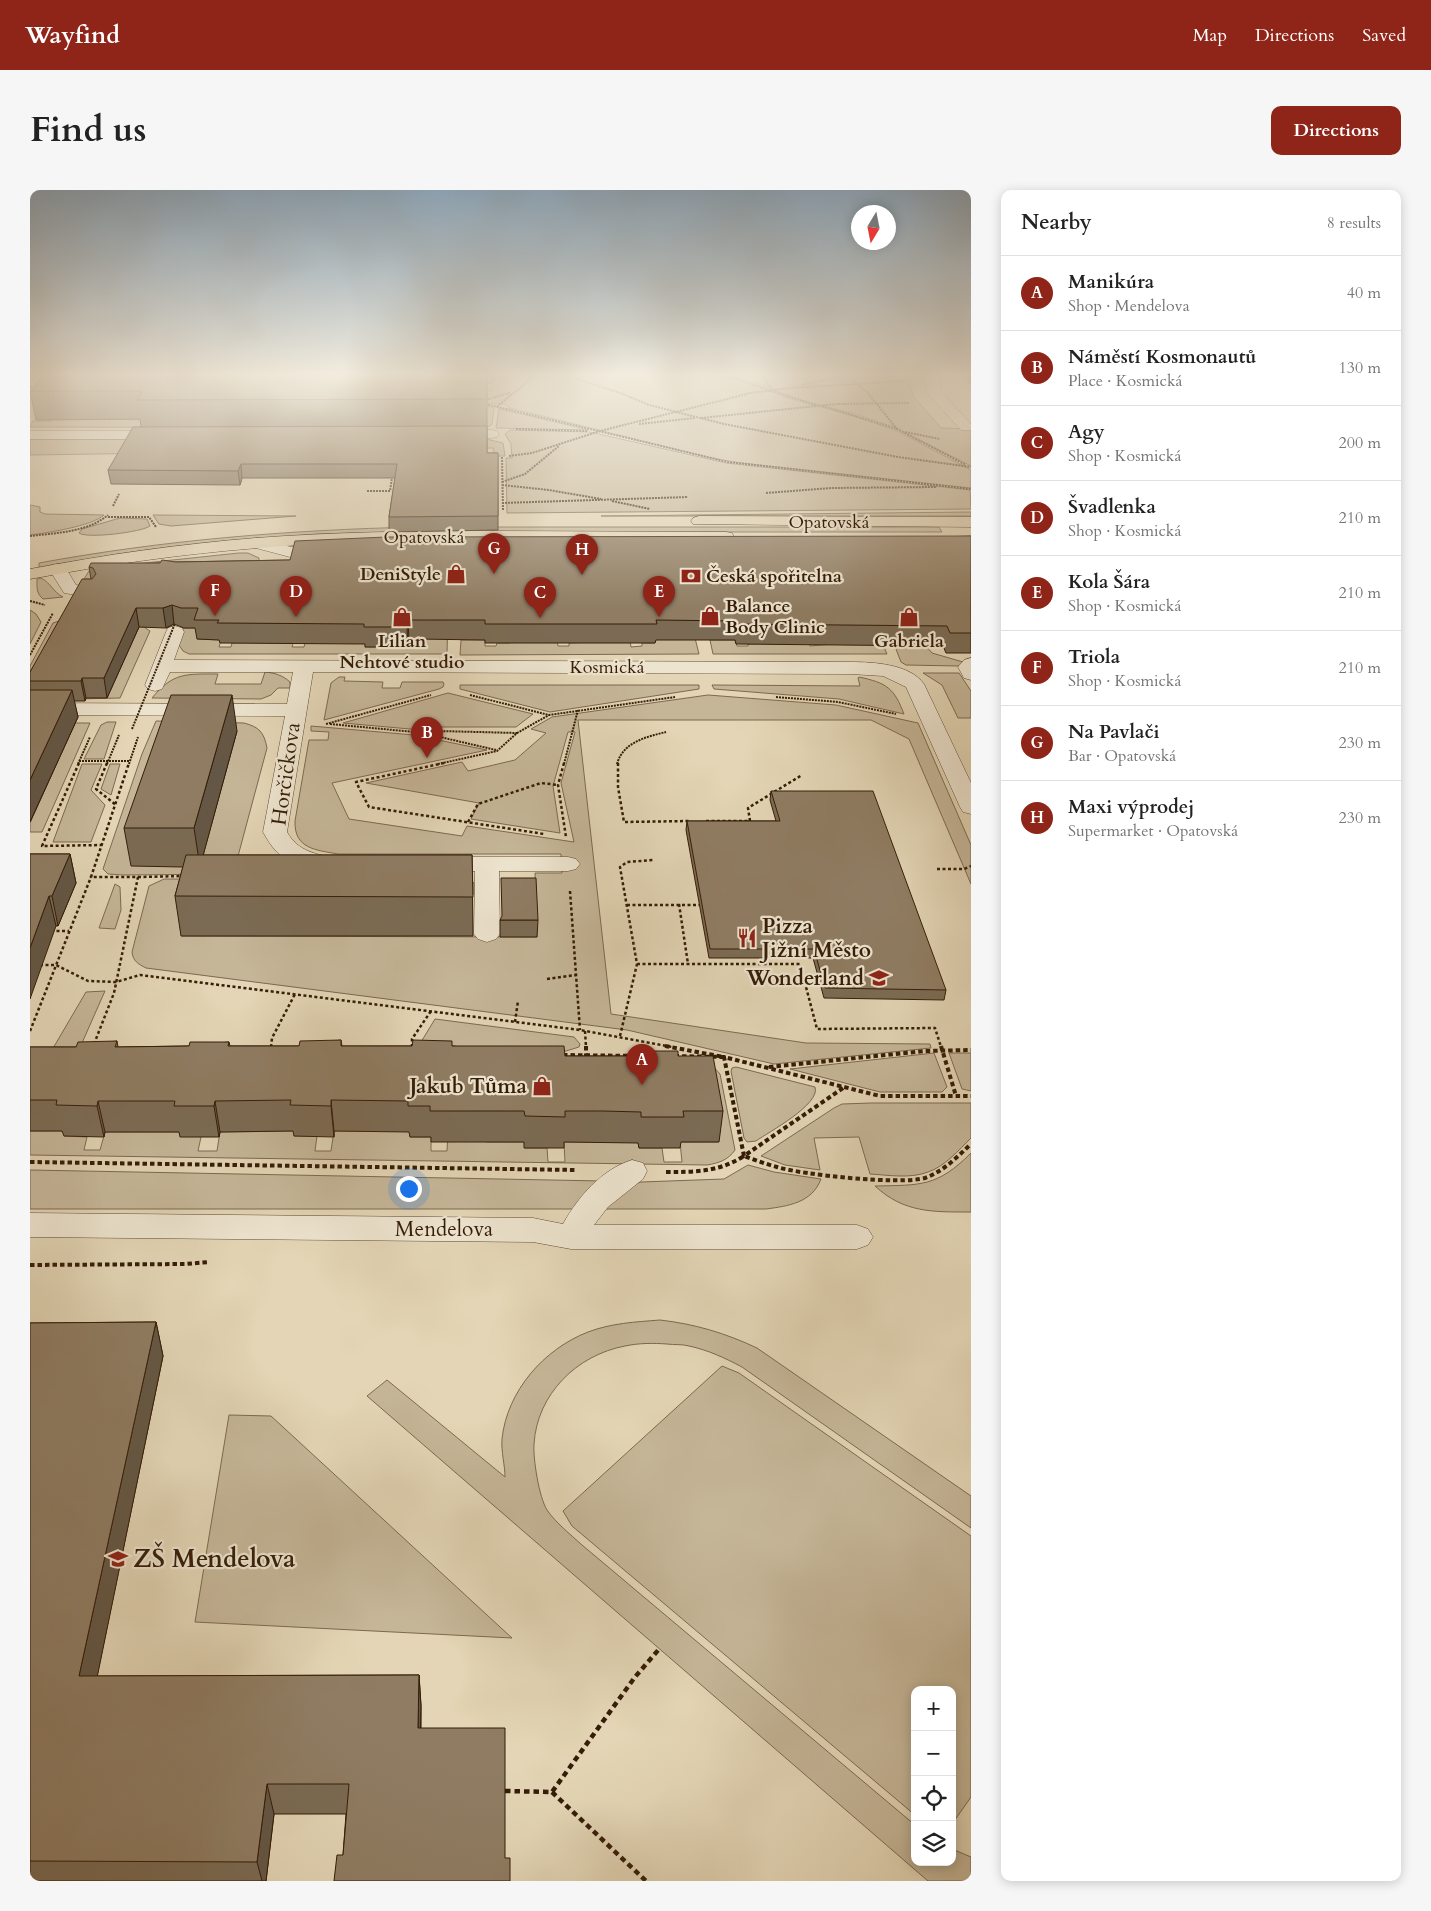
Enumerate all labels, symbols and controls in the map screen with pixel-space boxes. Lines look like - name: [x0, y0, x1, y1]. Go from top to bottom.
- text: Wayfind: [25, 19, 120, 52]
- text: Map: [1193, 23, 1227, 48]
- text: Directions: [1255, 23, 1334, 48]
- text: Saved: [1362, 23, 1406, 48]
- text: Find us: [30, 106, 146, 154]
- button: Directions: [1271, 106, 1401, 155]
- north arrow: [851, 205, 896, 250]
- text: Nearby: [1021, 208, 1092, 237]
- text: 8 results: [1327, 212, 1381, 234]
- text: Manikúra: [1068, 269, 1154, 295]
- text: A: [1031, 282, 1043, 304]
- text: 40 m: [1347, 282, 1381, 304]
- text: Shop · Mendelova: [1068, 295, 1190, 317]
- text: Náměstí Kosmonautů: [1068, 344, 1257, 370]
- text: B: [1031, 357, 1043, 379]
- text: 130 m: [1339, 357, 1381, 379]
- text: Place · Kosmická: [1068, 370, 1182, 392]
- text: Agy: [1068, 419, 1104, 445]
- text: C: [1031, 432, 1043, 454]
- text: 200 m: [1339, 432, 1381, 454]
- text: Shop · Kosmická: [1068, 445, 1181, 467]
- text: Švadlenka: [1068, 494, 1156, 520]
- text: D: [1030, 507, 1044, 529]
- text: 210 m: [1339, 507, 1381, 529]
- street label: Opatovská: [789, 510, 870, 535]
- text: Shop · Kosmická: [1068, 520, 1181, 542]
- street label: Opatovská: [384, 525, 465, 550]
- pin: G: [478, 533, 510, 574]
- pin: H: [566, 534, 598, 575]
- place label: DeniStyle: [360, 562, 441, 587]
- shop icon: DeniStyle: [445, 563, 467, 585]
- place label: Česká spořitelna: [706, 564, 842, 589]
- bank icon: Česká spořitelna: [680, 565, 702, 587]
- text: Kola Šára: [1068, 569, 1150, 595]
- pin: F: [199, 575, 231, 616]
- pin: D: [280, 576, 312, 617]
- pin: E: [643, 576, 675, 617]
- pin: C: [524, 577, 556, 618]
- text: E: [1032, 582, 1042, 604]
- text: 210 m: [1339, 582, 1381, 604]
- place label: Balance Body Clinic: [725, 594, 825, 640]
- text: Shop · Kosmická: [1068, 595, 1181, 617]
- shop icon: Balance Body Clinic: [699, 605, 721, 627]
- shop icon: Lilian Nehtové studio: [391, 606, 413, 628]
- shop icon: Gabriela: [898, 606, 920, 628]
- place label: Lilian Nehtové studio: [339, 629, 465, 675]
- place label: Gabriela: [874, 629, 944, 654]
- text: Triola: [1068, 644, 1120, 670]
- street label: Kosmická: [569, 655, 645, 680]
- text: F: [1032, 657, 1042, 679]
- text: 210 m: [1339, 657, 1381, 679]
- text: Shop · Kosmická: [1068, 670, 1181, 692]
- pin: B: [411, 717, 443, 758]
- text: Na Pavlači: [1068, 719, 1160, 745]
- street label: Horčičkova: [264, 721, 308, 827]
- text: G: [1030, 732, 1044, 754]
- text: 230 m: [1339, 732, 1381, 754]
- text: Bar · Opatovská: [1068, 745, 1176, 767]
- text: Maxi výprodej: [1068, 794, 1194, 820]
- text: H: [1030, 807, 1044, 829]
- text: 230 m: [1339, 807, 1381, 829]
- text: Supermarket · Opatovská: [1068, 820, 1238, 842]
- place label: Pizza Jižní Město: [759, 912, 871, 965]
- restaurant icon: Pizza Jižní Město: [736, 927, 758, 949]
- place label: Wonderland: [745, 964, 864, 993]
- school or university icon: Wonderland: [868, 967, 890, 989]
- pin: A: [626, 1044, 658, 1085]
- place label: Jakub Tůma: [406, 1072, 528, 1101]
- shop icon: Jakub Tůma: [531, 1075, 553, 1097]
- your location: [396, 1176, 422, 1202]
- street label: Mendelova: [395, 1215, 493, 1244]
- place label: ZŠ Mendelova: [133, 1541, 296, 1576]
- school or university icon: ZŠ Mendelova: [107, 1548, 129, 1570]
- map controls: [911, 1686, 956, 1866]
- button: +: [911, 1686, 956, 1731]
- button: −: [911, 1731, 956, 1776]
- button: locate: [911, 1776, 956, 1821]
- button: layers: [911, 1821, 956, 1866]

